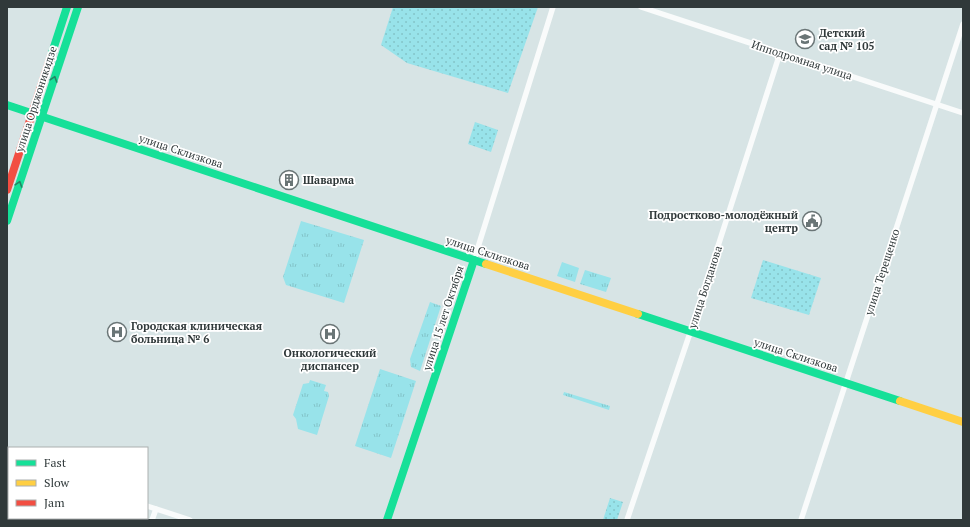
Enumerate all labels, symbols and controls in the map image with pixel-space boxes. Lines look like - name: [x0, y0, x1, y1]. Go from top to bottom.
- place label: Детский сад № 105: [819, 26, 875, 53]
- school or university icon: Детский сад № 105: [794, 28, 816, 50]
- street label: Ипподромная улица: [750, 37, 855, 83]
- street label: улица Орджоникидзе: [12, 44, 60, 155]
- one-way arrow: [49, 76, 58, 83]
- street label: улица Склизкова: [136, 131, 225, 171]
- building icon: Шаварма: [278, 169, 300, 191]
- place label: Шаварма: [303, 173, 354, 187]
- one-way arrow: [14, 181, 23, 188]
- place label: Подростково-молодёжный центр: [649, 208, 799, 235]
- public building icon: Подростково-молодёжный центр: [801, 210, 823, 232]
- street label: улица Терещенко: [861, 227, 903, 318]
- street label: улица Склизкова: [443, 233, 532, 273]
- street label: улица Богданова: [685, 243, 725, 331]
- street label: улица 15 лет Октября: [419, 264, 467, 373]
- place label: Городская клиническая больница № 6: [131, 319, 263, 346]
- hospital icon: Городская клиническая больница № 6: [106, 321, 128, 343]
- hospital icon: Онкологический диспансер: [319, 323, 341, 345]
- street label: улица Склизкова: [751, 335, 840, 375]
- place label: Онкологический диспансер: [284, 346, 377, 373]
- legend: [8, 447, 148, 519]
- text: Fast: [44, 455, 67, 470]
- text: Slow: [44, 475, 70, 490]
- text: Jam: [44, 495, 65, 510]

